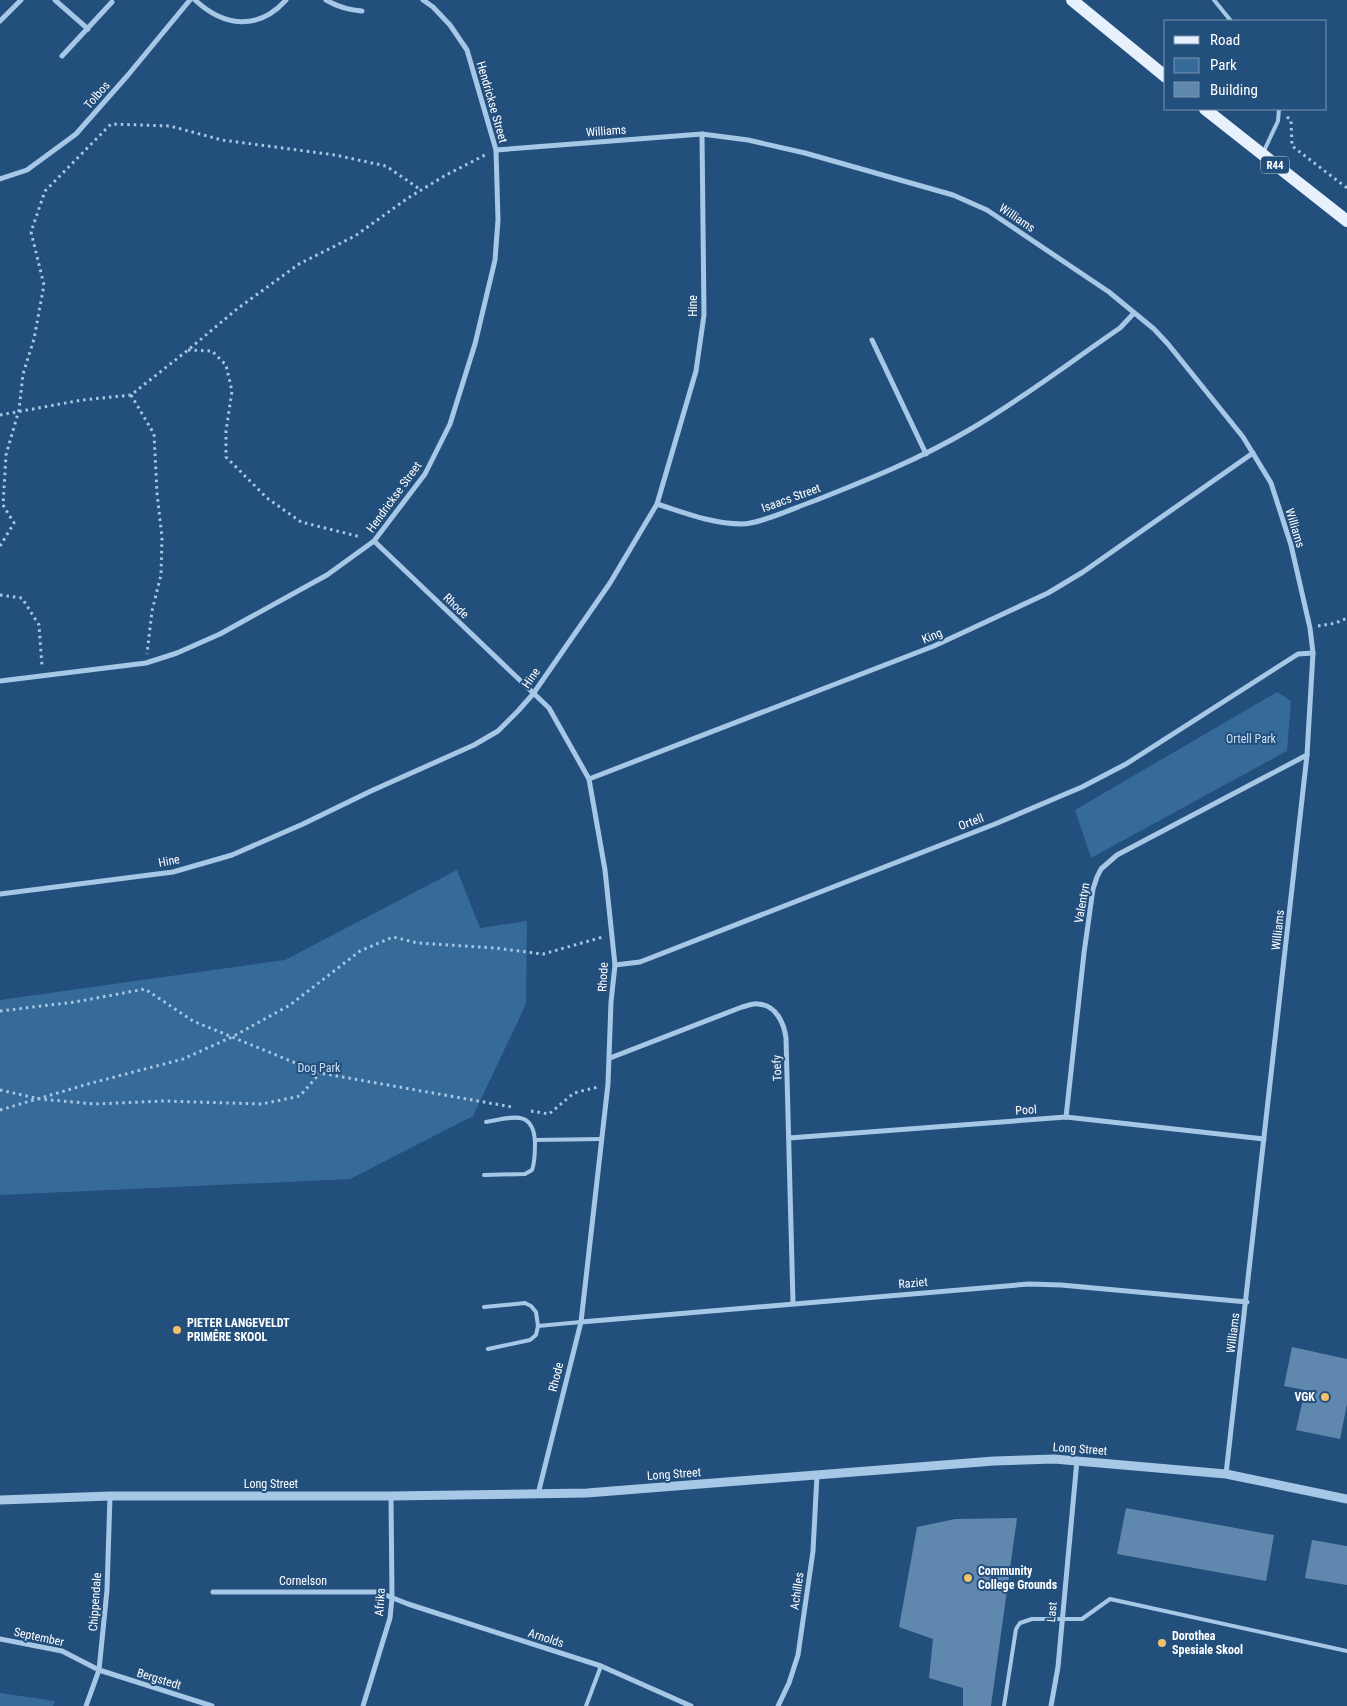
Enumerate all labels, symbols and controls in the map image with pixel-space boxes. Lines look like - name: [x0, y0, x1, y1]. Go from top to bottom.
- legend: [1164, 20, 1327, 110]
- text: Road: [1210, 31, 1240, 49]
- text: Park: [1210, 56, 1237, 74]
- street label: Hendrickse Street: [474, 60, 510, 145]
- street label: Tolbos: [81, 78, 113, 112]
- text: Building: [1210, 81, 1258, 99]
- street label: Williams: [585, 123, 627, 139]
- road number: R44: [1261, 156, 1289, 174]
- street label: Williams: [996, 201, 1038, 235]
- street label: Hine: [686, 295, 700, 317]
- street label: Hendrickse Street: [364, 458, 425, 535]
- street label: Isaacs Street: [760, 481, 823, 515]
- street label: Williams: [1282, 507, 1308, 549]
- street label: Rhode: [440, 591, 472, 622]
- street label: King: [920, 625, 944, 647]
- street label: Hine: [519, 665, 543, 691]
- park label: Ortell Park: [1226, 732, 1277, 746]
- street label: Ortell: [956, 811, 986, 833]
- street label: Hine: [157, 852, 181, 870]
- street label: Valentyn: [1072, 882, 1092, 924]
- street label: Williams: [1269, 909, 1287, 951]
- street label: Rhode: [595, 961, 611, 992]
- street label: Toefy: [770, 1055, 784, 1081]
- park label: Dog Park: [298, 1061, 341, 1075]
- street label: Pool: [1015, 1102, 1037, 1118]
- street label: Raziet: [898, 1275, 929, 1291]
- street label: Williams: [1224, 1312, 1242, 1354]
- place label: PIETER LANGEVELDT PRIMÊRE SKOOL: [187, 1316, 290, 1344]
- marker: PIETER LANGEVELDT PRIMÊRE SKOOL: [171, 1324, 183, 1336]
- street label: Rhode: [546, 1361, 566, 1393]
- place label: VGK: [1294, 1390, 1315, 1404]
- marker: VGK: [1319, 1391, 1331, 1403]
- street label: Long Street: [1052, 1440, 1108, 1458]
- street label: Long Street: [646, 1465, 702, 1483]
- street label: Long Street: [244, 1477, 299, 1491]
- place label: Community College Grounds: [978, 1564, 1058, 1592]
- street label: Achilles: [787, 1571, 807, 1611]
- street label: Chippendale: [86, 1572, 104, 1632]
- marker: Community College Grounds: [962, 1572, 974, 1584]
- street label: Cornelson: [279, 1574, 327, 1588]
- street label: Afrika: [372, 1587, 388, 1617]
- street label: Last: [1044, 1601, 1060, 1623]
- street label: September: [13, 1625, 66, 1649]
- street label: Arnolds: [526, 1626, 566, 1650]
- place label: Dorothea Spesiale Skool: [1172, 1629, 1243, 1657]
- marker: Dorothea Spesiale Skool: [1156, 1637, 1168, 1649]
- street label: Bergstedt: [135, 1666, 183, 1693]

